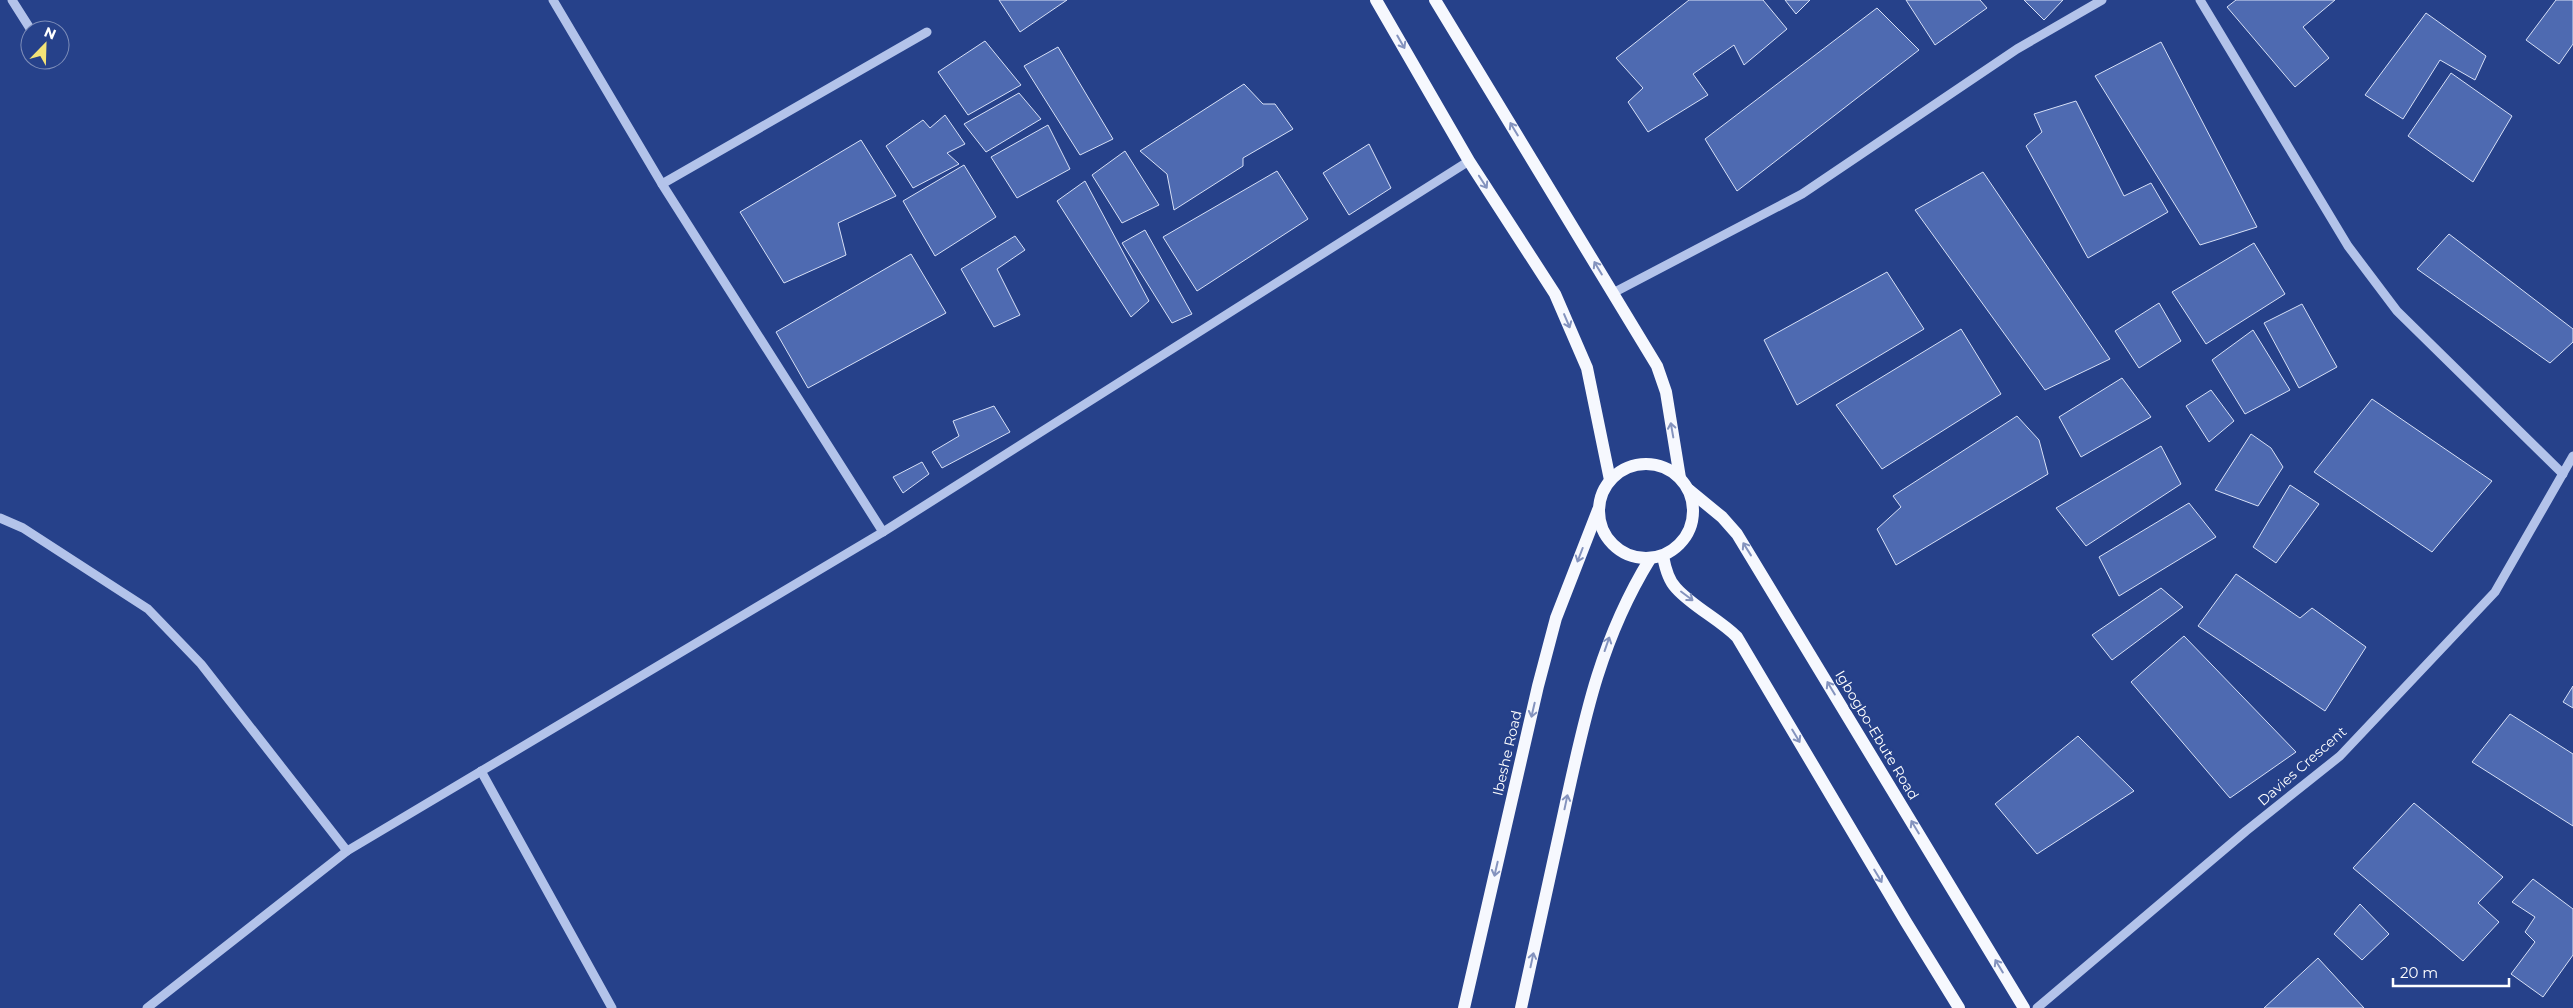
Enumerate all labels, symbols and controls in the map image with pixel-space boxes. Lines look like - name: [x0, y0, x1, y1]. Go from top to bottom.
- north arrow: [20, 20, 70, 70]
- text: N: [41, 23, 59, 44]
- one-way arrow: [1396, 35, 1406, 49]
- one-way arrow: [1508, 123, 1518, 137]
- one-way arrow: [1478, 175, 1488, 189]
- one-way arrow: [1593, 261, 1603, 275]
- one-way arrow: [1562, 313, 1572, 328]
- one-way arrow: [1667, 422, 1677, 438]
- one-way arrow: [1741, 543, 1751, 557]
- one-way arrow: [1575, 547, 1585, 562]
- one-way arrow: [1680, 591, 1693, 602]
- one-way arrow: [1602, 637, 1612, 653]
- street label: Igbogbo-Ebute Road: [1831, 667, 1923, 803]
- one-way arrow: [1826, 682, 1836, 696]
- one-way arrow: [1527, 702, 1537, 718]
- street label: Ibeshe Road: [1488, 708, 1526, 798]
- street label: Davies Crescent: [2254, 722, 2350, 810]
- one-way arrow: [1791, 729, 1801, 743]
- one-way arrow: [1562, 794, 1571, 810]
- one-way arrow: [1910, 821, 1920, 835]
- one-way arrow: [1491, 860, 1500, 876]
- one-way arrow: [1874, 869, 1884, 883]
- one-way arrow: [1527, 953, 1537, 969]
- scale bar: [2393, 956, 2509, 988]
- one-way arrow: [1994, 960, 2004, 974]
- text: 20 m: [2400, 963, 2438, 982]

